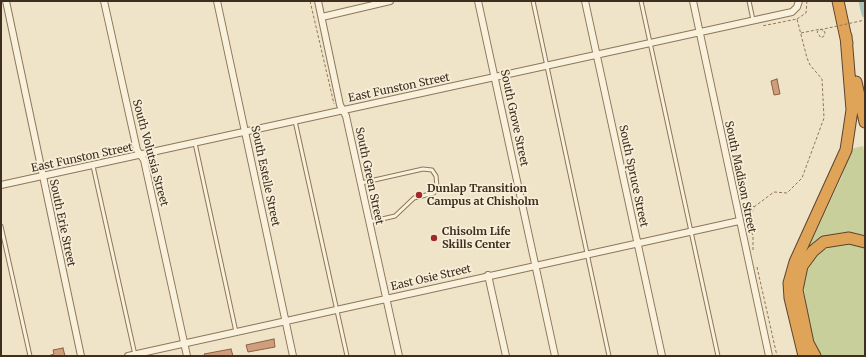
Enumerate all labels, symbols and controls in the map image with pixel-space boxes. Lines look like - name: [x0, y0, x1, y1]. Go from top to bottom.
- street label: South Grove Street: [497, 68, 531, 168]
- street label: East Funston Street: [347, 71, 451, 105]
- street label: South Volutsia Street: [129, 98, 171, 208]
- street label: South Madison Street: [722, 120, 758, 234]
- street label: South Estelle Street: [248, 124, 282, 228]
- street label: South Spruce Street: [616, 124, 650, 228]
- street label: South Green Street: [352, 126, 386, 226]
- street label: East Funston Street: [30, 141, 134, 175]
- street label: South Erie Street: [46, 178, 78, 268]
- place label: Dunlap Transition Campus at Chisholm: [427, 182, 539, 208]
- marker: Dunlap Transition Campus at Chisholm: [414, 190, 424, 200]
- place label: Chisolm Life Skills Center: [442, 225, 511, 251]
- marker: Chisolm Life Skills Center: [429, 233, 439, 243]
- street label: East Osie Street: [389, 262, 473, 294]

